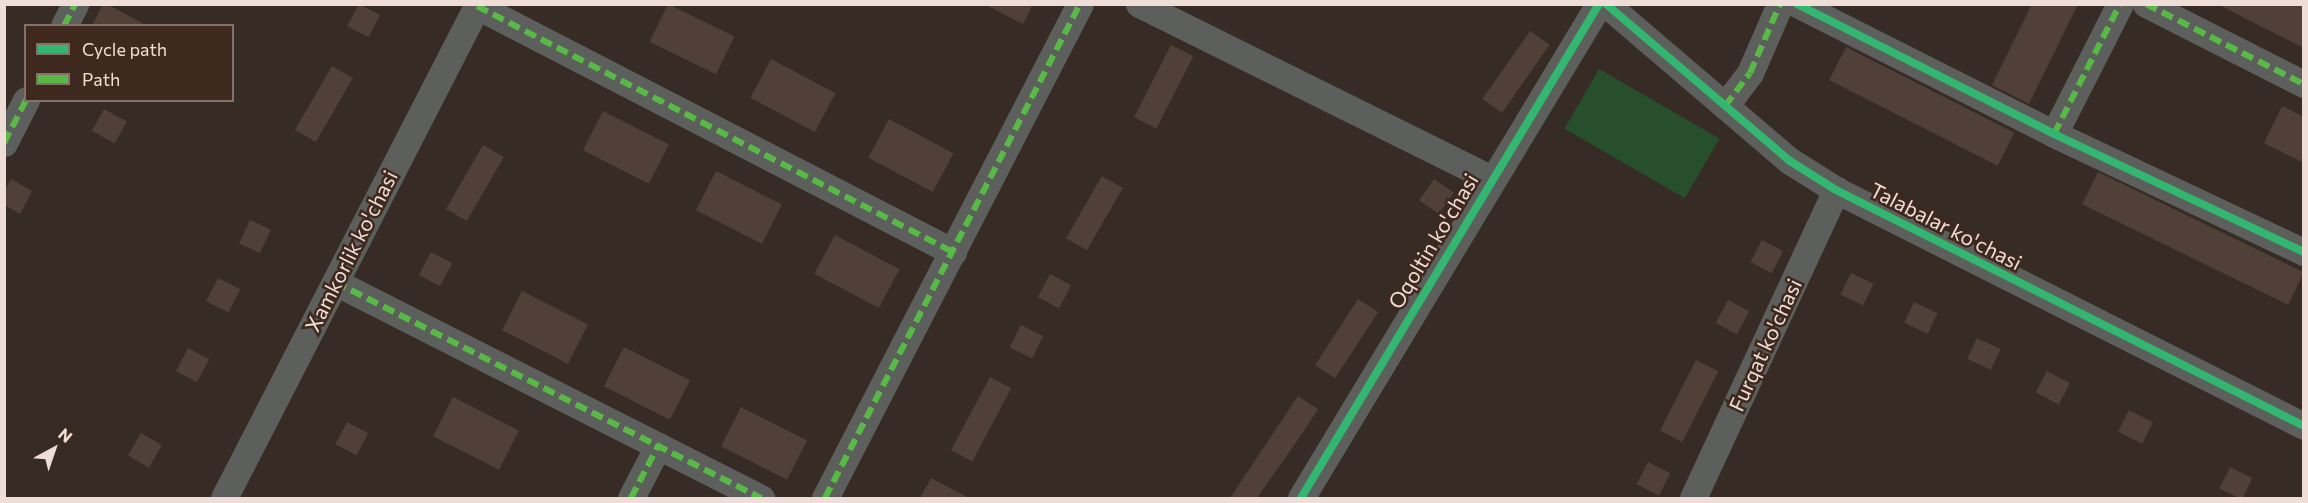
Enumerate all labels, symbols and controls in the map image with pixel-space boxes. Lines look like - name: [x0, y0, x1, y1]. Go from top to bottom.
- legend: [24, 24, 234, 102]
- text: Cycle path: [82, 38, 167, 60]
- text: Path: [82, 68, 120, 90]
- street label: Xamkorlik ko'chasi: [299, 166, 403, 336]
- street label: Oqoltin ko'chasi: [1383, 169, 1483, 313]
- street label: Talabalar ko'chasi: [1866, 177, 2026, 275]
- street label: Furqat ko'chasi: [1723, 275, 1807, 415]
- north arrow: [24, 419, 84, 479]
- text: N: [55, 424, 77, 446]

